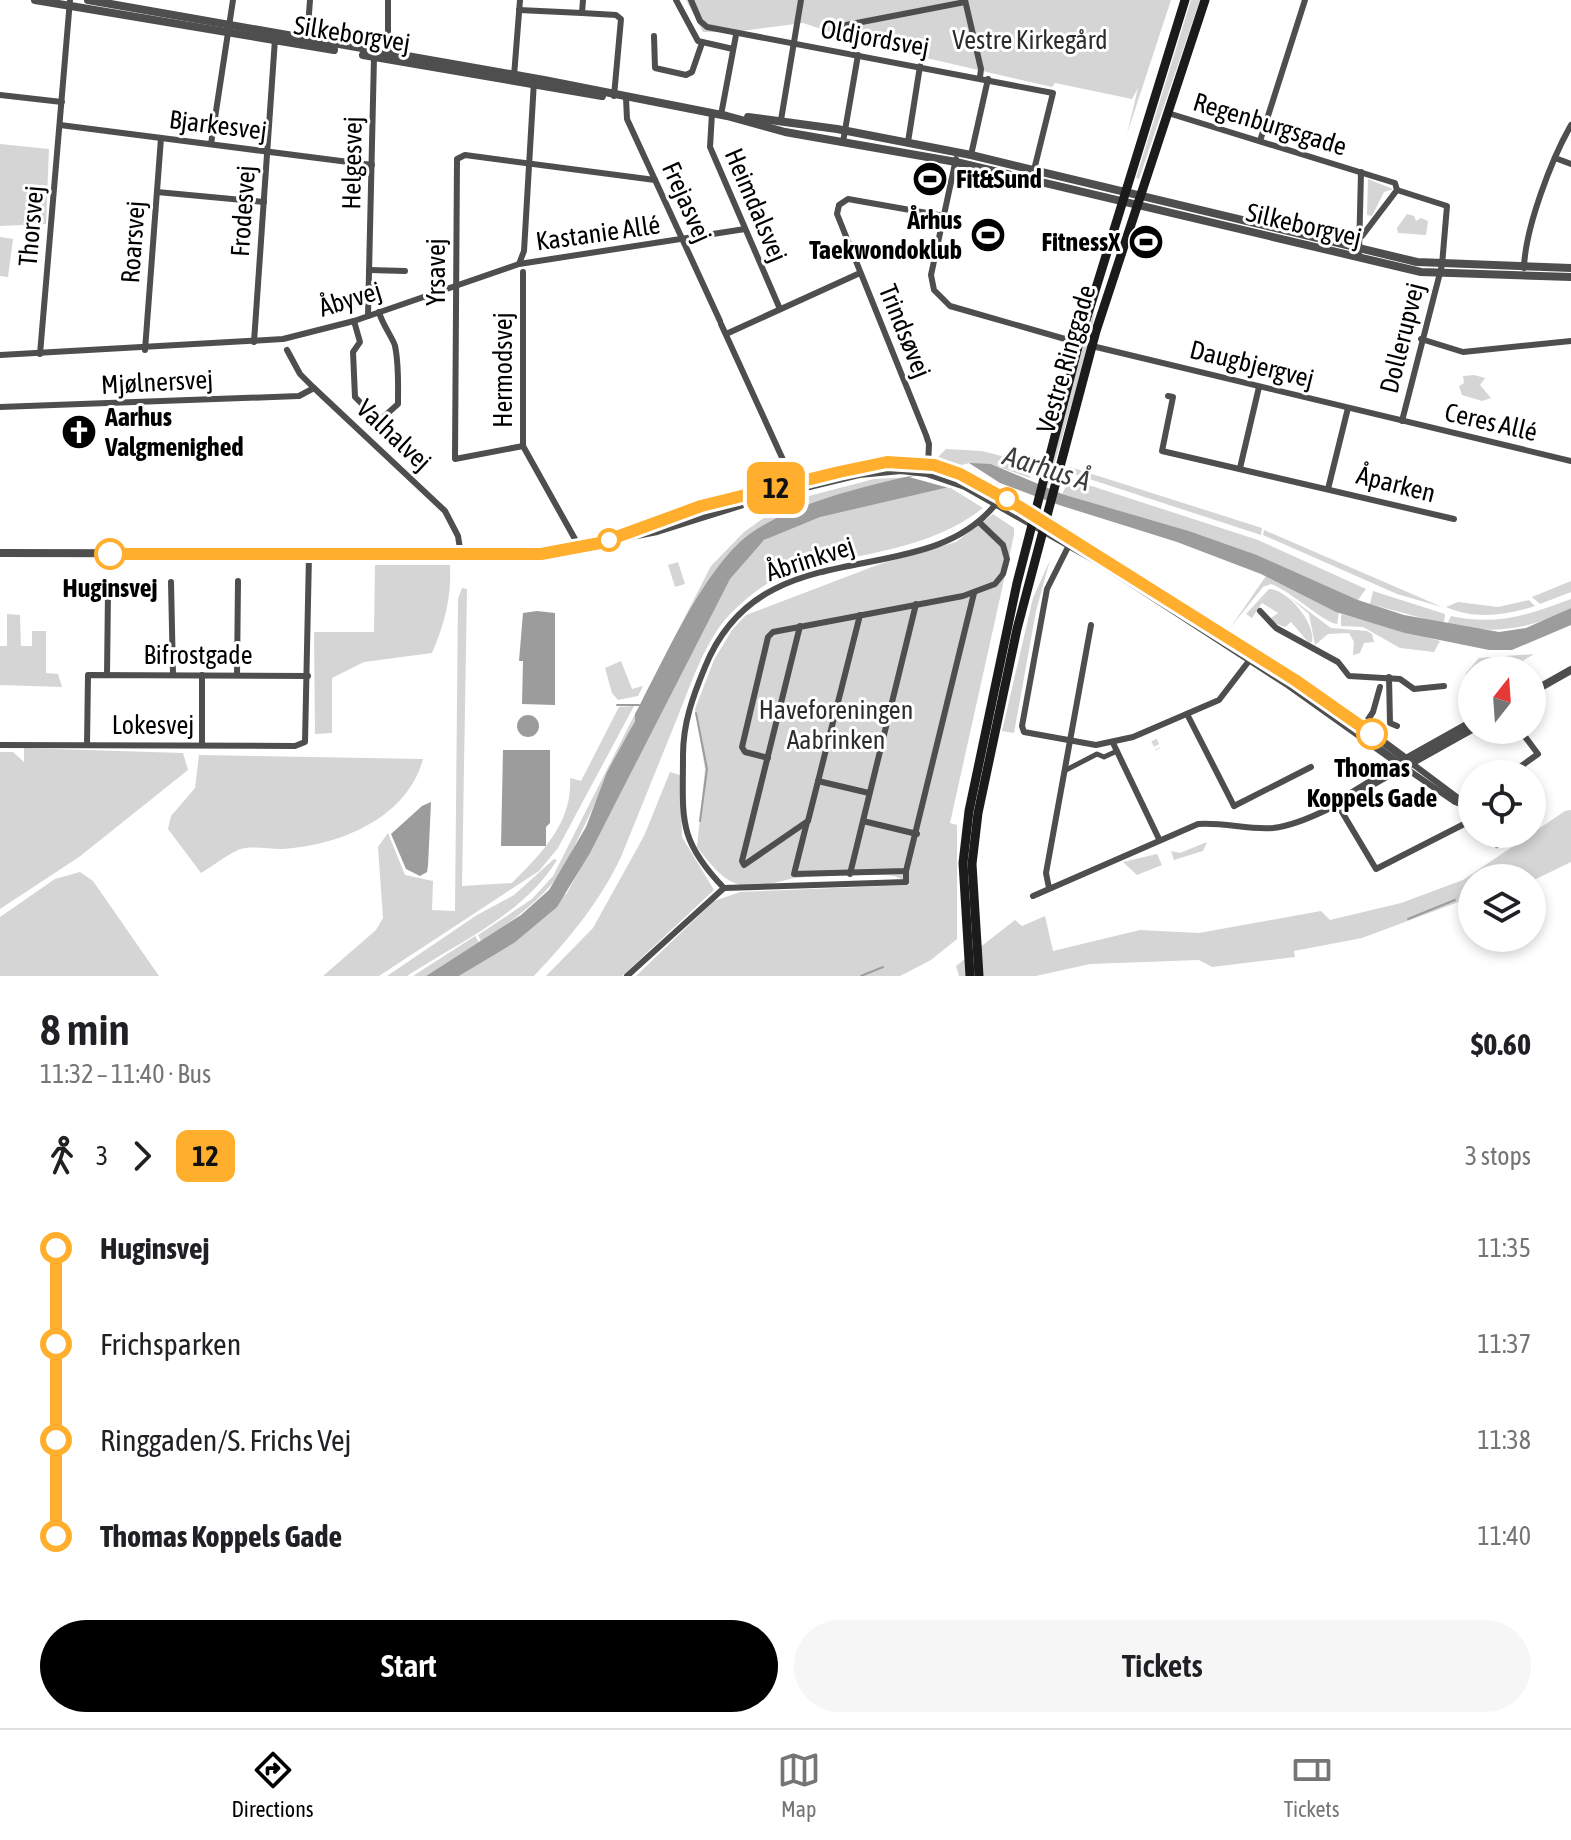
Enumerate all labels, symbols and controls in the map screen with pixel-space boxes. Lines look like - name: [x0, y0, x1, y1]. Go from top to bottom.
- street label: Silkeborgvej: [292, 10, 412, 58]
- street label: Oldjordsvej: [818, 14, 932, 62]
- park label: Vestre Kirkegård: [952, 25, 1108, 55]
- street label: Regenburgsgade: [1190, 86, 1350, 162]
- street label: Bjarkesvej: [167, 104, 269, 146]
- street label: Helgesvej: [336, 116, 368, 210]
- street label: Heimdalsvej: [719, 144, 793, 266]
- street label: Frejasvej: [656, 157, 718, 247]
- sports icon: Fit&Sund: [911, 160, 949, 198]
- street label: Frodesvej: [225, 164, 261, 258]
- place label: Fit&Sund: [956, 164, 1042, 194]
- street label: Thorsvej: [13, 184, 49, 268]
- street label: Silkeborgvej: [1243, 197, 1365, 253]
- street label: Roarsvej: [115, 200, 151, 284]
- place label: Århus Taekwondoklub: [809, 205, 962, 265]
- street label: Kastanie Allé: [534, 209, 662, 257]
- sports icon: Århus Taekwondoklub: [969, 216, 1007, 254]
- sports icon: FitnessX: [1127, 223, 1165, 261]
- place label: FitnessX: [1042, 227, 1120, 257]
- street label: Yrsavej: [421, 238, 451, 306]
- street label: Åbyvej: [315, 274, 385, 323]
- street label: Trindsøvej: [873, 280, 937, 382]
- street label: Dollerupvej: [1374, 280, 1430, 396]
- street label: Vestre Ringgade: [1031, 282, 1101, 436]
- street label: Hermodsvej: [488, 312, 518, 428]
- street label: Daugbjergvej: [1187, 334, 1317, 394]
- street label: Mjølnersvej: [100, 364, 214, 400]
- street label: Valhalvej: [351, 393, 437, 477]
- street label: Ceres Allé: [1442, 397, 1540, 447]
- place label: Aarhus Valgmenighed: [104, 402, 244, 462]
- church icon: Aarhus Valgmenighed: [60, 413, 98, 451]
- water label: Aarhus Å: [999, 438, 1095, 497]
- street label: Åparken: [1353, 459, 1439, 508]
- line badge: 12: [740, 462, 812, 514]
- text: 12: [763, 472, 789, 504]
- unlabelled marker: [996, 488, 1018, 510]
- unlabelled marker: [598, 529, 620, 551]
- street label: Åbrinkvej: [762, 530, 858, 587]
- marker: Huginsvej: [95, 539, 125, 569]
- place label: Huginsvej: [63, 573, 157, 603]
- street label: Bifrostgade: [144, 640, 252, 670]
- north arrow: [1458, 656, 1546, 744]
- map controls: [1458, 656, 1546, 952]
- park label: Haveforeningen Aabrinken: [759, 695, 913, 755]
- street label: Lokesvej: [112, 710, 194, 740]
- marker: Thomas Koppels Gade: [1357, 719, 1387, 749]
- place label: Thomas Koppels Gade: [1307, 753, 1437, 813]
- button: locate: [1458, 760, 1546, 848]
- button: layers: [1458, 864, 1546, 952]
- text: 8 min: [40, 1004, 130, 1054]
- text: $0.60: [1471, 1027, 1531, 1061]
- text: 11:32 – 11:40 · Bus: [40, 1059, 211, 1089]
- icon: walk: [40, 1134, 84, 1178]
- icon: forward: [120, 1134, 164, 1178]
- text: 12: [192, 1140, 219, 1172]
- text: 3: [96, 1141, 108, 1171]
- text: 3 stops: [1465, 1141, 1531, 1171]
- text: Huginsvej: [100, 1231, 209, 1265]
- text: 11:35: [1477, 1233, 1531, 1263]
- text: Frichsparken: [100, 1327, 241, 1361]
- text: 11:37: [1477, 1329, 1531, 1359]
- text: Ringgaden/S. Frichs Vej: [100, 1423, 352, 1457]
- text: 11:38: [1477, 1425, 1531, 1455]
- text: Thomas Koppels Gade: [100, 1519, 342, 1553]
- text: 11:40: [1477, 1521, 1531, 1551]
- button: Start: [40, 1620, 778, 1712]
- button: Tickets: [794, 1620, 1531, 1712]
- tab: Directions: [232, 1748, 314, 1822]
- tab: Map: [777, 1748, 821, 1822]
- tab: Tickets: [1284, 1748, 1339, 1822]

